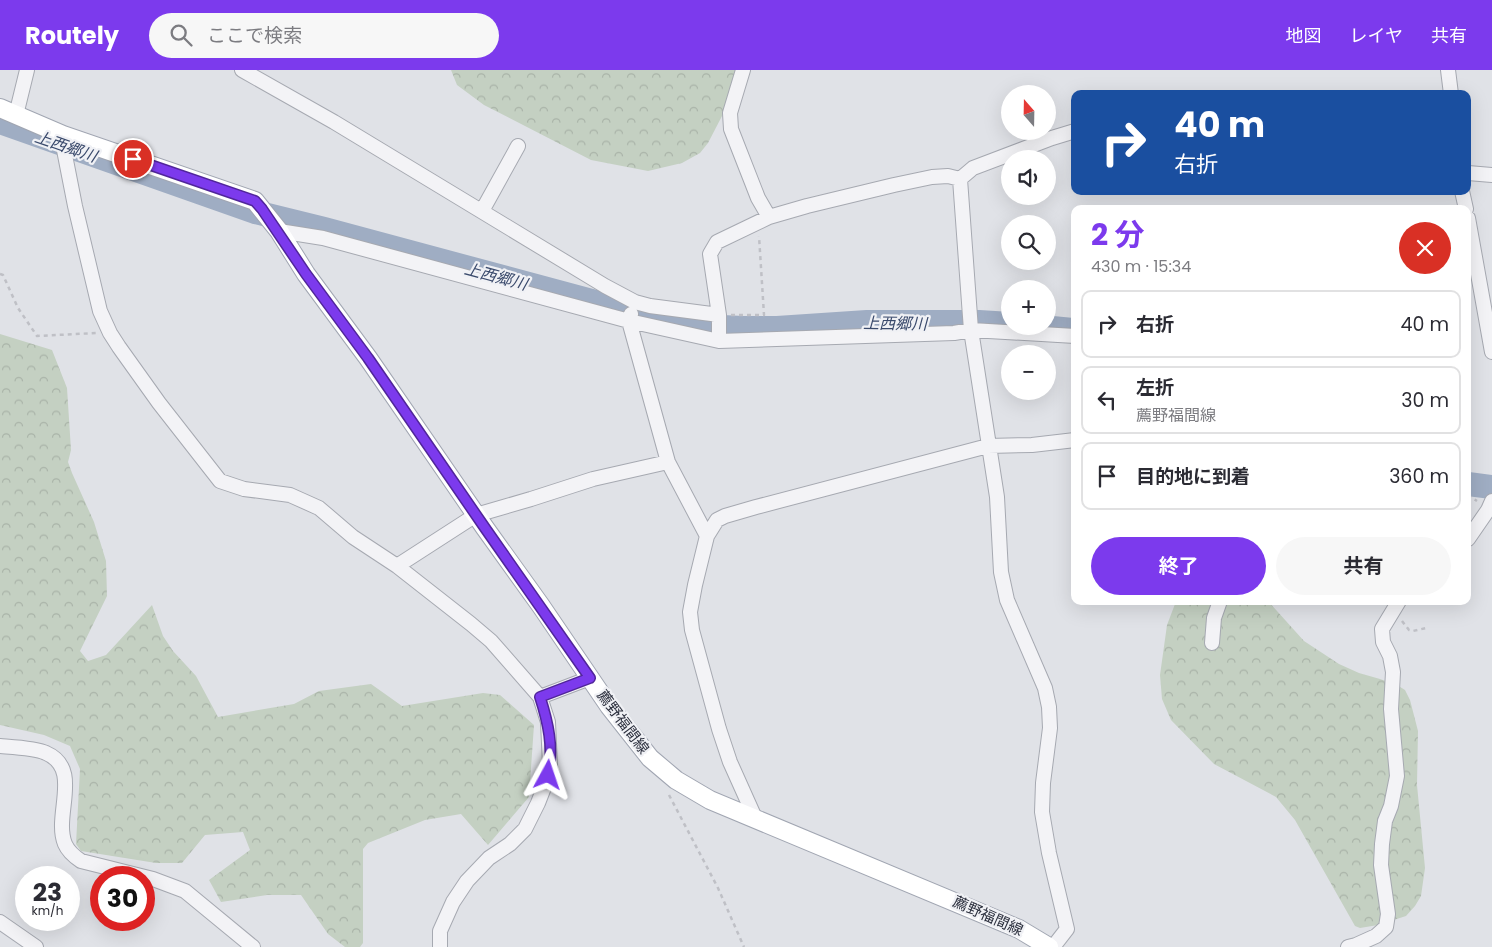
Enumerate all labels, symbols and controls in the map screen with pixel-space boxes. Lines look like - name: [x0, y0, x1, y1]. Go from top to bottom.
- search box: [149, 13, 499, 58]
- text: Routely: [25, 19, 119, 52]
- icon: search: [167, 21, 195, 49]
- text: ここで検索: [207, 22, 302, 49]
- text: 地図: [1286, 23, 1322, 48]
- text: レイヤ: [1350, 23, 1403, 48]
- text: 共有: [1431, 23, 1467, 48]
- north arrow: [1001, 85, 1056, 140]
- map controls: [1001, 85, 1056, 400]
- text: 40 m: [1174, 100, 1265, 149]
- icon: right: [1091, 110, 1156, 175]
- water label: 上西郷川: [32, 125, 102, 168]
- pin: [112, 138, 154, 180]
- icon: arrive: [119, 145, 147, 173]
- text: 右折: [1174, 149, 1218, 180]
- button: sound: [1001, 150, 1056, 205]
- text: 2 分: [1091, 213, 1145, 256]
- button: search: [1001, 215, 1056, 270]
- button: close: [1399, 222, 1451, 274]
- text: 430 m · 15:34: [1091, 255, 1191, 278]
- water label: 上西郷川: [462, 257, 532, 296]
- button: +: [1001, 280, 1056, 335]
- icon: right: [1093, 310, 1121, 338]
- water label: 上西郷川: [863, 311, 929, 336]
- text: 右折: [1136, 311, 1174, 338]
- text: 40 m: [1400, 311, 1449, 338]
- button: −: [1001, 345, 1056, 400]
- text: 左折: [1136, 374, 1174, 401]
- icon: left: [1093, 386, 1121, 414]
- text: 30 m: [1401, 387, 1449, 414]
- text: 薦野福間線: [1136, 404, 1216, 427]
- icon: arrive: [1093, 462, 1121, 490]
- text: 目的地に到着: [1136, 463, 1250, 490]
- text: 360 m: [1389, 463, 1449, 490]
- button: 終了: [1091, 537, 1266, 595]
- button: 共有: [1276, 537, 1451, 595]
- street label: 薦野福間線: [592, 685, 654, 758]
- position arrow: [521, 748, 573, 800]
- speed limit sign: 30: [90, 866, 155, 931]
- text: 23: [33, 875, 62, 910]
- street label: 薦野福間線: [950, 891, 1027, 940]
- text: km/h: [32, 902, 63, 919]

